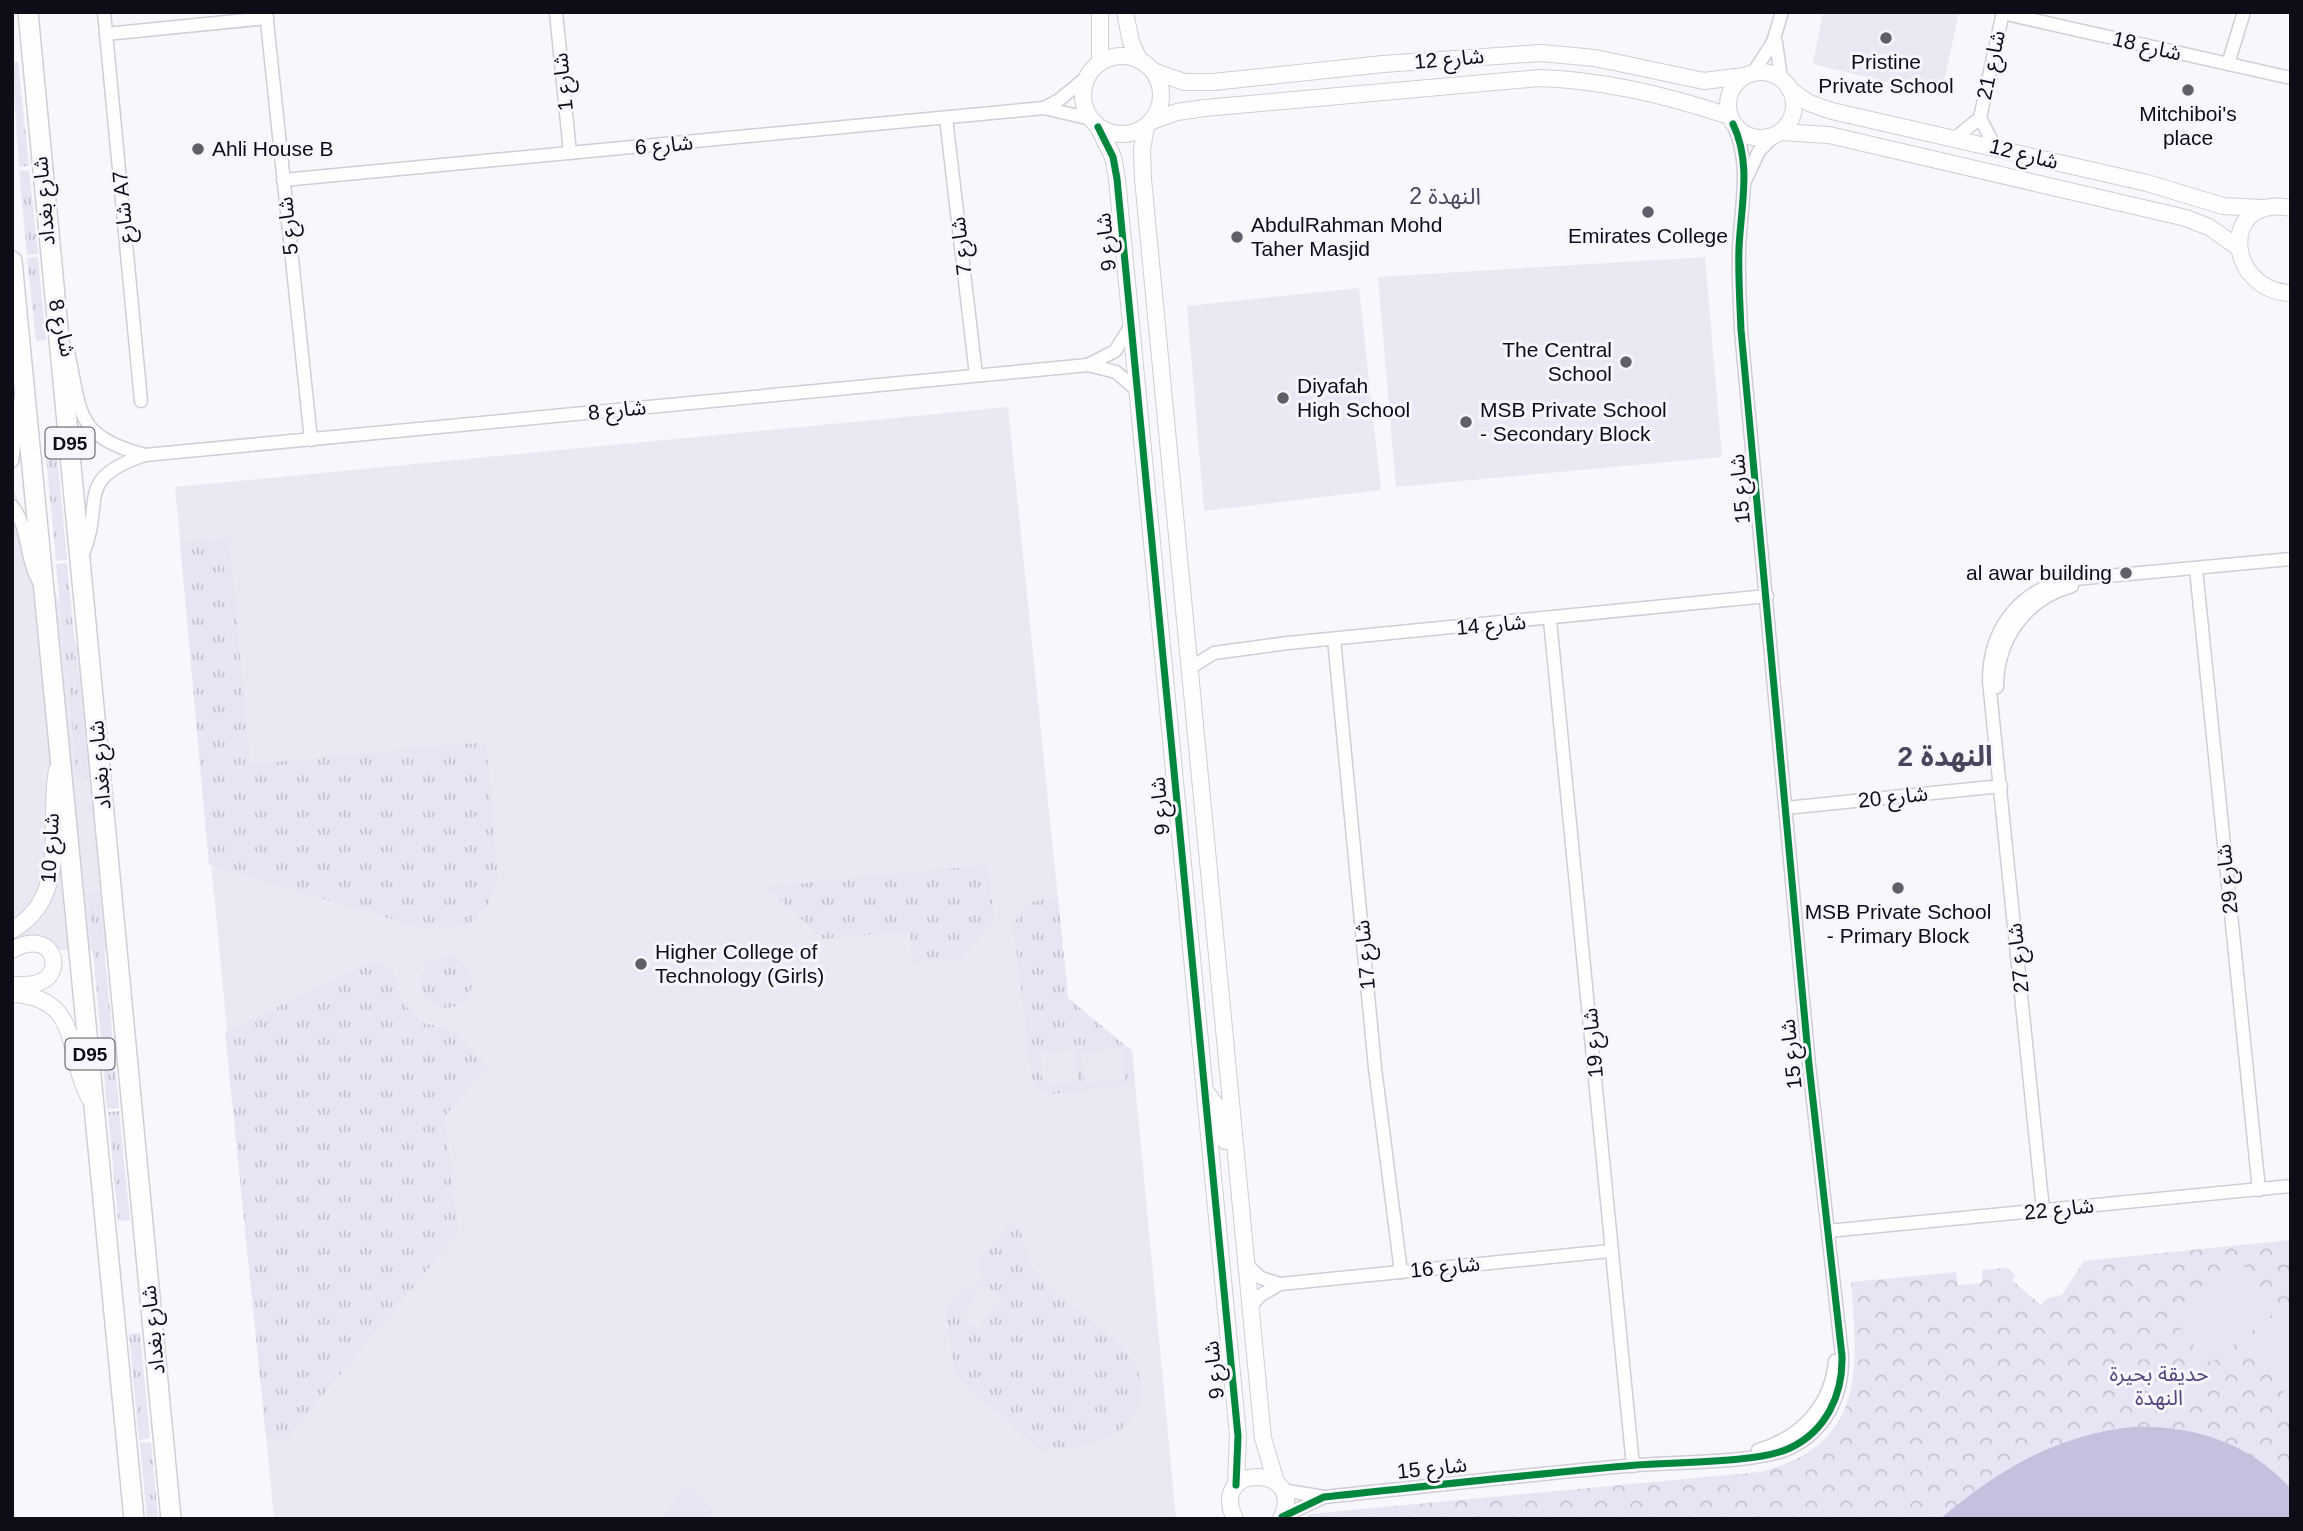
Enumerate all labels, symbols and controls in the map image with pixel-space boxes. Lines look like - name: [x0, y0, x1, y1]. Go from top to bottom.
- street label: شارع 18: [2109, 26, 2184, 69]
- street label: شارع 21: [1972, 28, 2013, 102]
- marker: Pristine Private School: [1878, 30, 1894, 46]
- street label: شارع 12: [1413, 44, 1485, 77]
- place label: Pristine Private School: [1818, 50, 1954, 97]
- street label: شارع 1: [548, 51, 581, 112]
- marker: Mitchiboi's place: [2180, 82, 2196, 98]
- place label: Mitchiboi's place: [2139, 102, 2237, 149]
- street label: شارع 6: [634, 130, 694, 162]
- street label: شارع 12: [1986, 134, 2061, 177]
- place label: Ahli House B: [212, 137, 333, 160]
- marker: Ahli House B: [190, 141, 206, 157]
- street label: شارع بغداد: [28, 155, 63, 247]
- street label: شارع A7: [108, 170, 141, 244]
- district label: النهدة 2: [1409, 183, 1481, 209]
- street label: شارع 5: [273, 195, 306, 256]
- marker: Emirates College: [1640, 204, 1656, 220]
- street label: شارع 9: [1091, 211, 1124, 272]
- place label: AbdulRahman Mohd Taher Masjid: [1251, 213, 1442, 260]
- street label: شارع 7: [946, 215, 979, 276]
- place label: Emirates College: [1568, 224, 1728, 247]
- marker: AbdulRahman Mohd Taher Masjid: [1229, 229, 1245, 245]
- street label: شارع 8: [41, 297, 80, 360]
- place label: The Central School: [1502, 338, 1612, 385]
- marker: The Central School: [1618, 354, 1634, 370]
- place label: Diyafah High School: [1297, 374, 1410, 421]
- marker: Diyafah High School: [1275, 390, 1291, 406]
- street label: شارع 8: [587, 395, 648, 428]
- place label: MSB Private School - Secondary Block: [1480, 398, 1667, 445]
- marker: MSB Private School - Secondary Block: [1458, 414, 1474, 430]
- road number: D95: [46, 428, 94, 458]
- street label: شارع 15: [1725, 453, 1758, 525]
- place label: al awar building: [1966, 561, 2112, 584]
- marker: al awar building: [2118, 565, 2134, 581]
- street label: شارع 14: [1455, 610, 1527, 643]
- street label: شارع بغداد: [84, 719, 119, 811]
- district label: النهدة 2: [1897, 741, 1993, 772]
- street label: شارع 9: [1145, 776, 1177, 836]
- street label: شارع 20: [1857, 781, 1929, 816]
- street label: شارع 10: [36, 812, 67, 884]
- street label: شارع 29: [2211, 843, 2246, 915]
- marker: MSB Private School - Primary Block: [1890, 880, 1906, 896]
- place label: MSB Private School - Primary Block: [1805, 900, 1991, 947]
- street label: شارع 17: [1350, 919, 1383, 991]
- street label: شارع 27: [2002, 922, 2037, 994]
- place label: Higher College of Technology (Girls): [655, 940, 824, 987]
- marker: Higher College of Technology (Girls): [633, 956, 649, 972]
- street label: شارع 19: [1578, 1007, 1611, 1079]
- street label: شارع 15: [1775, 1018, 1810, 1090]
- road number: D95: [66, 1038, 114, 1070]
- street label: شارع 22: [2023, 1193, 2095, 1228]
- street label: شارع 16: [1409, 1251, 1481, 1286]
- street label: شارع بغداد: [136, 1284, 173, 1376]
- street label: شارع 9: [1199, 1339, 1232, 1400]
- park label: حديقة بحيرة النهدة: [2109, 1362, 2209, 1410]
- street label: شارع 15: [1396, 1452, 1468, 1487]

